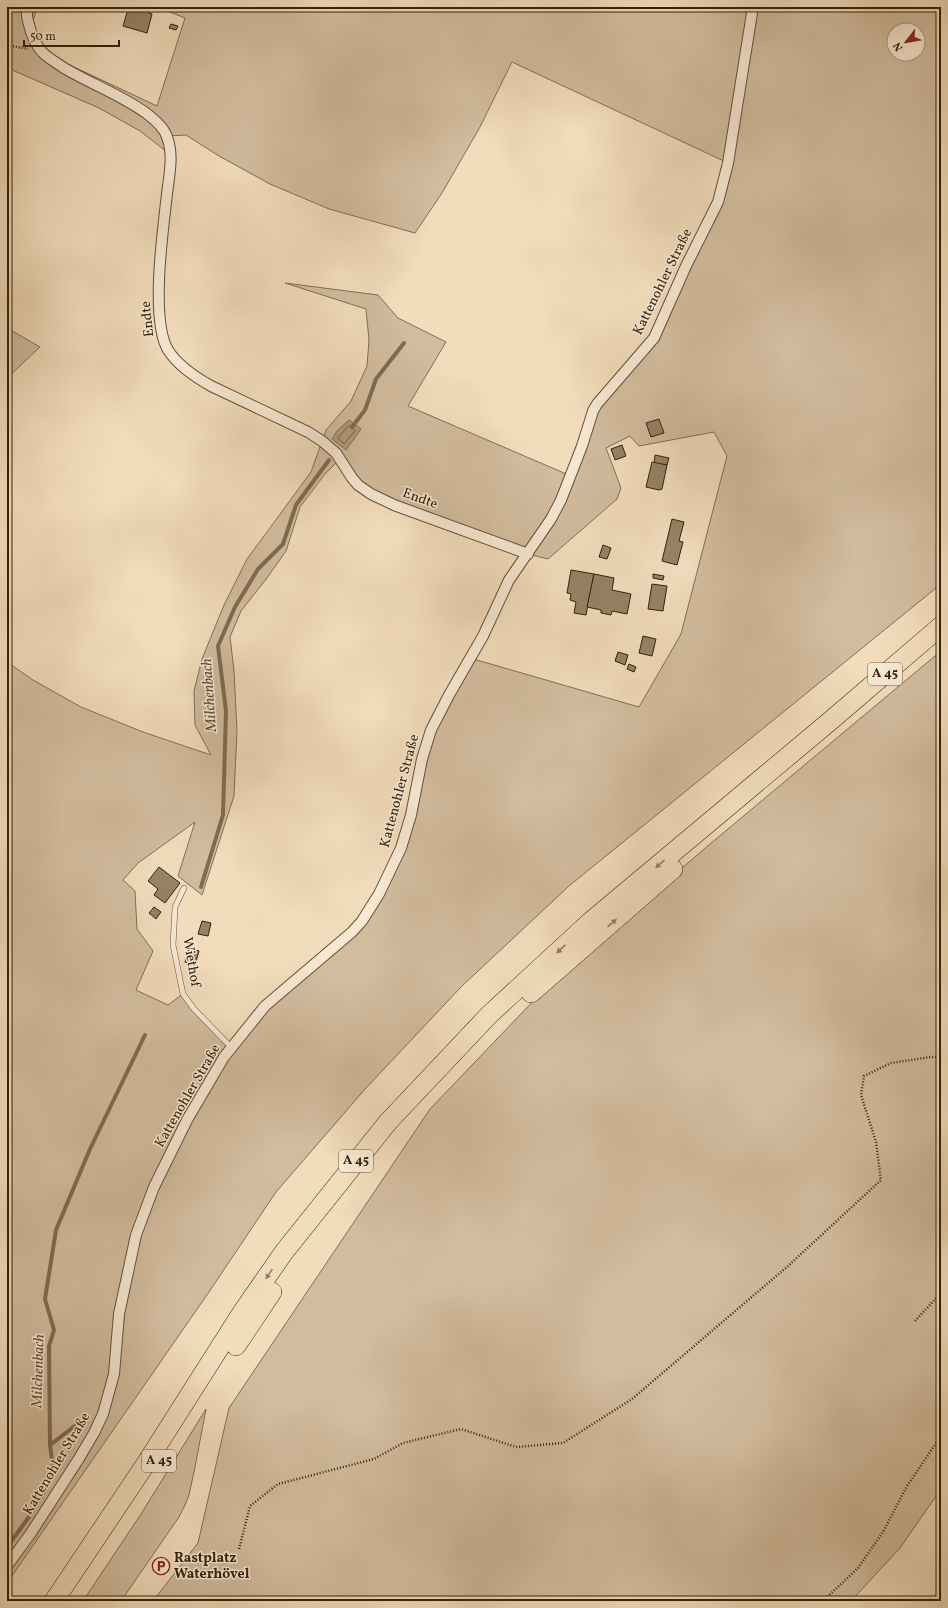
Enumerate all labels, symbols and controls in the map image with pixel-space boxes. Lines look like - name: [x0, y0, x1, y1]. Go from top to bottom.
- scale bar: [24, 22, 119, 48]
- north arrow: [886, 22, 926, 62]
- text: 50 m: [30, 29, 56, 45]
- text: N: [890, 39, 907, 54]
- street label: Kattenohler Straße: [629, 225, 697, 338]
- street label: Endte: [137, 300, 159, 338]
- street label: Endte: [400, 484, 441, 514]
- water label: Milchenbach: [197, 657, 223, 734]
- road number: A 45: [868, 663, 902, 685]
- street label: Kattenohler Straße: [376, 732, 424, 850]
- one-way arrow: [654, 859, 665, 868]
- one-way arrow: [607, 919, 616, 928]
- street label: Wiethof: [177, 936, 205, 989]
- one-way arrow: [556, 944, 566, 953]
- street label: Kattenohler Straße: [151, 1041, 226, 1151]
- road number: A 45: [339, 1150, 373, 1172]
- one-way arrow: [265, 1268, 273, 1279]
- water label: Milchenbach: [27, 1334, 51, 1409]
- street label: Kattenohler Straße: [19, 1409, 95, 1519]
- road number: A 45: [142, 1450, 176, 1472]
- place label: Rastplatz Waterhövel: [174, 1549, 250, 1584]
- parking icon: Rastplatz Waterhövel: [151, 1556, 171, 1576]

